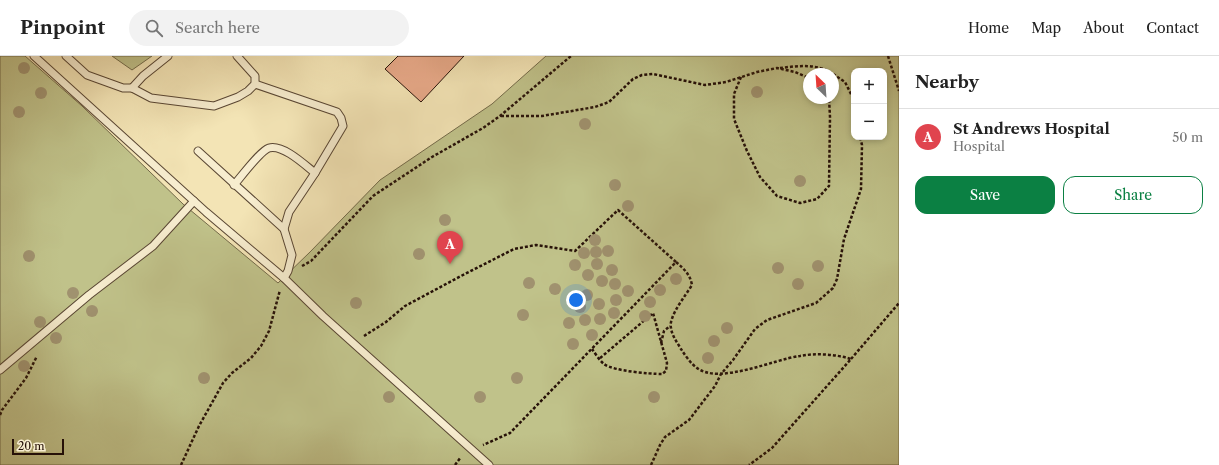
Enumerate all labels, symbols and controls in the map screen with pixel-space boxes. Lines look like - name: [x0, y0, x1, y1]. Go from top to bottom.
- search box: [129, 10, 409, 46]
- text: Pinpoint: [20, 16, 105, 39]
- icon: search: [143, 17, 165, 39]
- text: Search here: [175, 18, 260, 37]
- text: Home: [968, 19, 1009, 37]
- text: Map: [1031, 19, 1061, 37]
- text: About: [1083, 19, 1124, 37]
- text: Contact: [1146, 19, 1199, 37]
- north arrow: [803, 68, 839, 104]
- map controls: [851, 68, 887, 140]
- button: +: [851, 68, 887, 104]
- text: Nearby: [915, 72, 979, 92]
- button: −: [851, 104, 887, 140]
- text: St Andrews Hospital: [953, 119, 1110, 138]
- text: A: [923, 129, 933, 145]
- text: 50 m: [1172, 129, 1203, 145]
- text: Hospital: [953, 138, 1005, 154]
- button: Save: [915, 176, 1055, 214]
- button: Share: [1063, 176, 1203, 214]
- pin: A: [437, 231, 463, 264]
- your location: [566, 290, 586, 310]
- scale bar: [12, 437, 64, 456]
- text: 20 m: [18, 439, 44, 453]

